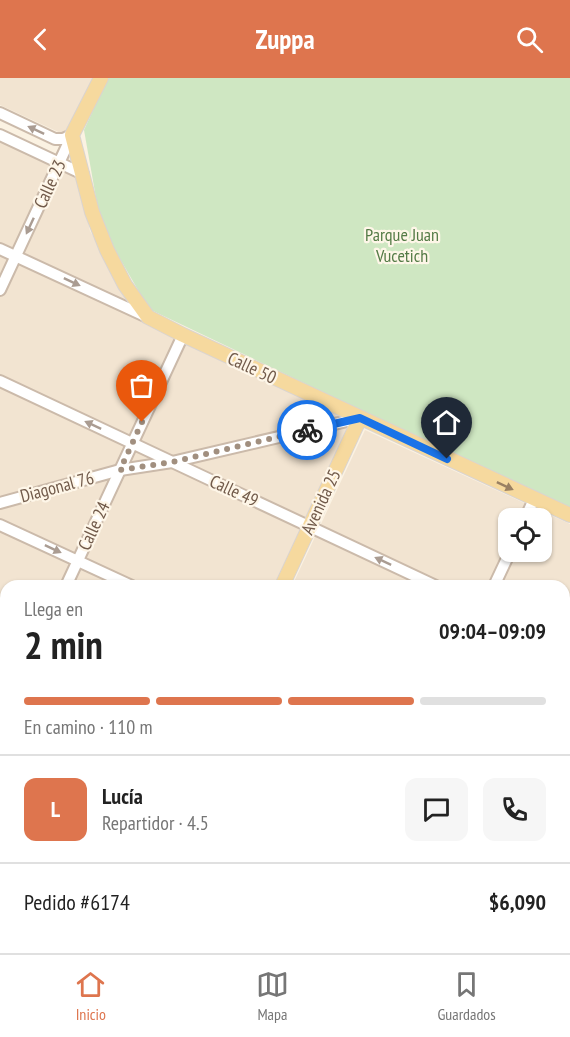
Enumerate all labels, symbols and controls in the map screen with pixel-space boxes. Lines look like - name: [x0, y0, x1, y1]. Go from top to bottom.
- text: Zuppa: [255, 22, 315, 56]
- icon: back: [24, 23, 57, 56]
- icon: search: [513, 23, 546, 56]
- one-way arrow: [27, 125, 44, 134]
- street label: Calle 23: [28, 156, 71, 212]
- one-way arrow: [25, 218, 34, 235]
- park label: Parque Juan Vucetich: [365, 223, 439, 267]
- one-way arrow: [64, 278, 81, 287]
- street label: Calle 50: [224, 346, 280, 389]
- pin: [116, 360, 167, 422]
- icon: bag: [125, 369, 158, 402]
- pin: [421, 397, 472, 459]
- courier: [277, 400, 337, 460]
- icon: home: [430, 406, 463, 439]
- icon: bike: [291, 414, 324, 447]
- one-way arrow: [84, 420, 101, 429]
- street label: Diagonal 76: [17, 466, 96, 507]
- street label: Avenida 25: [296, 466, 346, 538]
- street label: Calle 49: [206, 469, 262, 512]
- one-way arrow: [497, 481, 514, 490]
- street label: Calle 24: [72, 498, 115, 554]
- map controls: [498, 508, 552, 562]
- button: locate: [498, 508, 552, 562]
- one-way arrow: [44, 545, 61, 554]
- one-way arrow: [374, 557, 391, 566]
- text: Llega en: [24, 596, 83, 622]
- text: 09:04–09:09: [439, 617, 546, 645]
- text: 2 min: [24, 619, 103, 670]
- text: En camino · 110 m: [24, 714, 153, 740]
- button: chat: [405, 778, 468, 841]
- button: phone: [483, 778, 546, 841]
- text: Lucía: [102, 782, 143, 810]
- text: L: [51, 795, 60, 823]
- text: Repartidor · 4.5: [102, 810, 209, 836]
- text: Pedido #6174: [24, 888, 130, 916]
- text: $6,090: [489, 888, 546, 916]
- tab: Inicio: [74, 968, 107, 1024]
- tab: Mapa: [256, 968, 289, 1024]
- tab: Guardados: [437, 968, 496, 1024]

